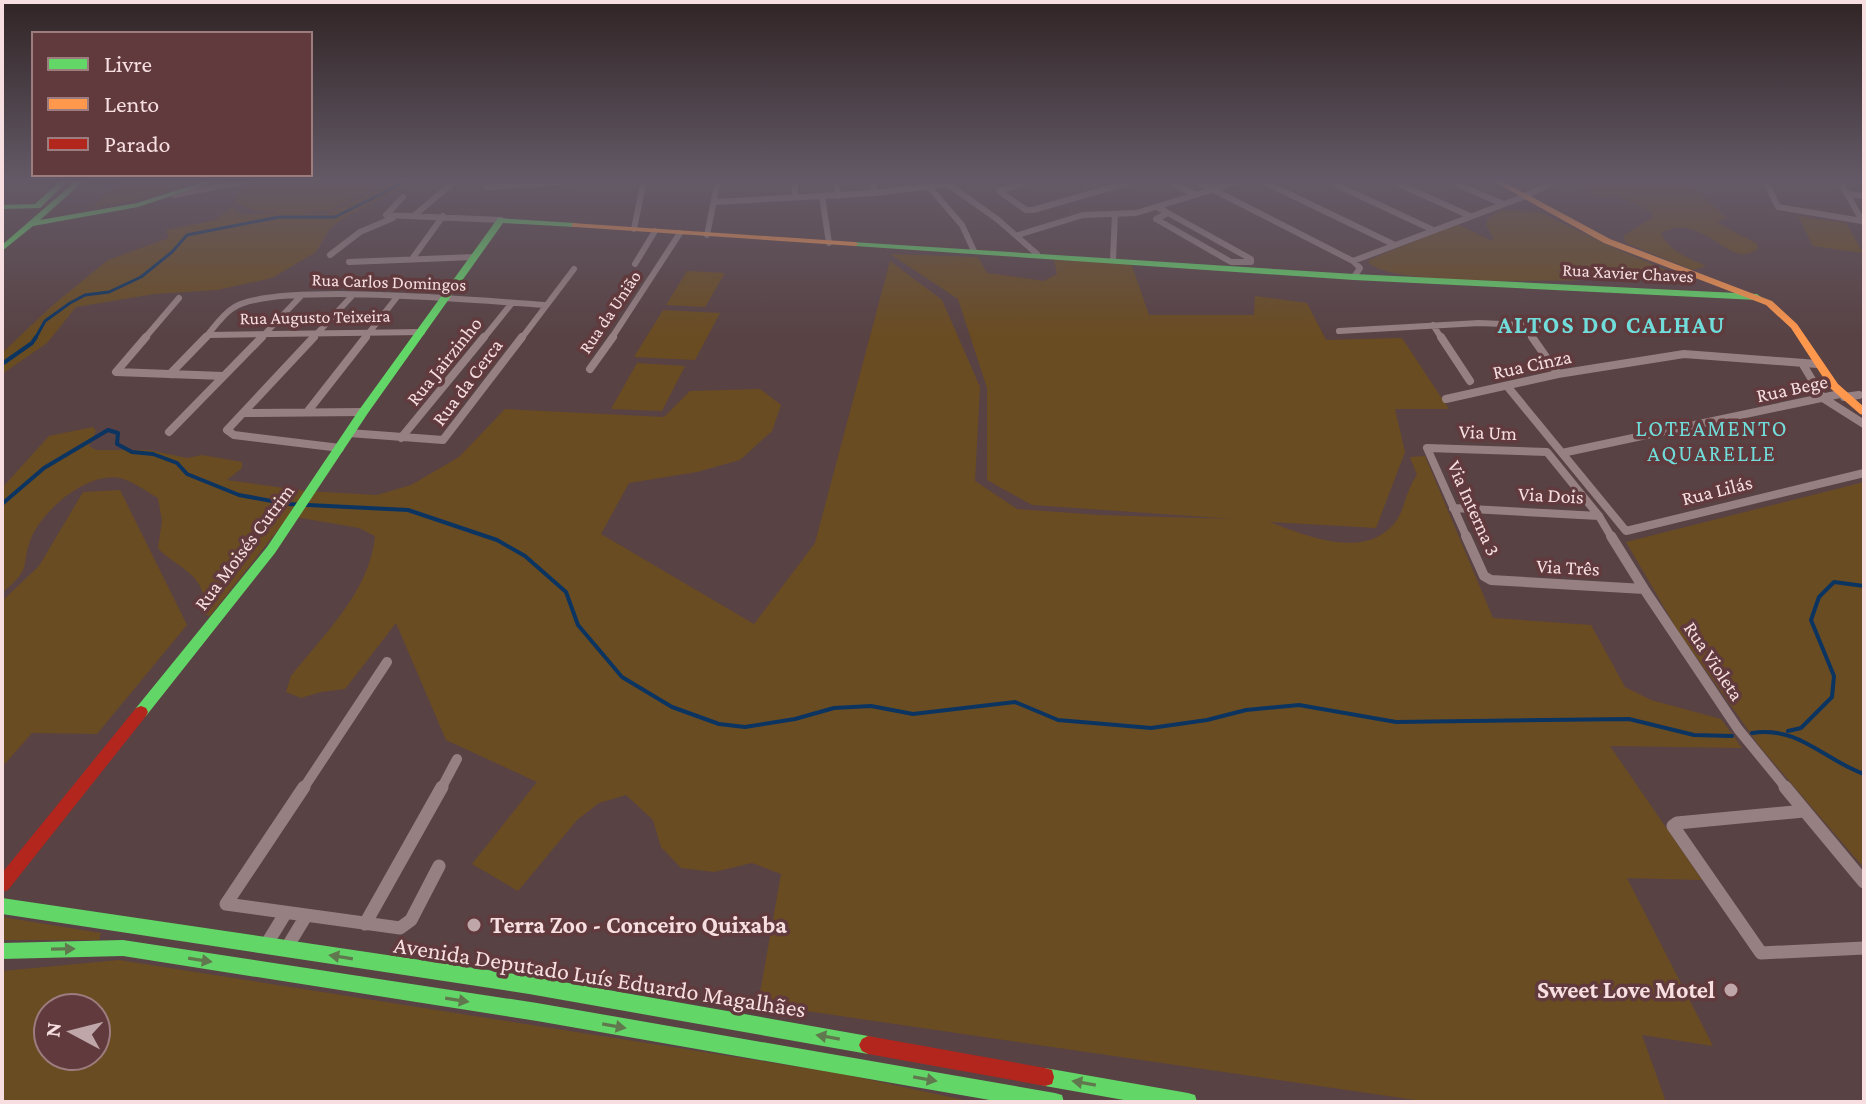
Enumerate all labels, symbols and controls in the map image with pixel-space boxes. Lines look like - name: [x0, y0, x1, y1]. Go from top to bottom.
- legend: [32, 32, 312, 176]
- text: Livre: [104, 50, 152, 77]
- text: Lento: [104, 90, 159, 117]
- text: Parado: [104, 130, 171, 157]
- street label: Rua Xavier Chaves: [1562, 260, 1694, 286]
- street label: Rua da União: [575, 267, 645, 357]
- street label: Rua Carlos Domingos: [311, 269, 467, 295]
- street label: Rua Augusto Teixeira: [239, 306, 391, 328]
- district label: ALTOS DO CALHAU: [1497, 311, 1726, 338]
- street label: Rua Jairzinho: [402, 312, 487, 410]
- street label: Rua da Cerca: [427, 334, 507, 430]
- street label: Rua Cinza: [1491, 345, 1573, 383]
- street label: Rua Bege: [1754, 370, 1830, 407]
- district label: LOTEAMENTO AQUARELLE: [1636, 416, 1789, 466]
- street label: Via Um: [1458, 420, 1518, 444]
- street label: Via Interna 3: [1443, 457, 1505, 559]
- street label: Rua Lilás: [1679, 471, 1755, 509]
- street label: Rua Moisés Cutrim: [190, 480, 298, 614]
- street label: Via Dois: [1518, 482, 1585, 508]
- street label: Via Três: [1536, 554, 1600, 580]
- street label: Rua Violeta: [1680, 617, 1748, 705]
- place label: Terra Zoo - Conceiro Quixaba: [490, 911, 787, 938]
- marker: Terra Zoo - Conceiro Quixaba: [465, 916, 483, 934]
- street label: Avenida Deputado Luís Eduardo Magalhães: [392, 931, 808, 1022]
- one-way arrow: [51, 943, 76, 956]
- one-way arrow: [329, 950, 354, 963]
- one-way arrow: [188, 954, 213, 967]
- place label: Sweet Love Motel: [1537, 976, 1715, 1003]
- marker: Sweet Love Motel: [1722, 981, 1740, 999]
- north arrow: [32, 992, 112, 1072]
- one-way arrow: [445, 994, 470, 1007]
- one-way arrow: [601, 1020, 626, 1032]
- text: N: [39, 1021, 66, 1039]
- one-way arrow: [815, 1031, 840, 1043]
- one-way arrow: [913, 1074, 938, 1086]
- one-way arrow: [1071, 1077, 1096, 1089]

